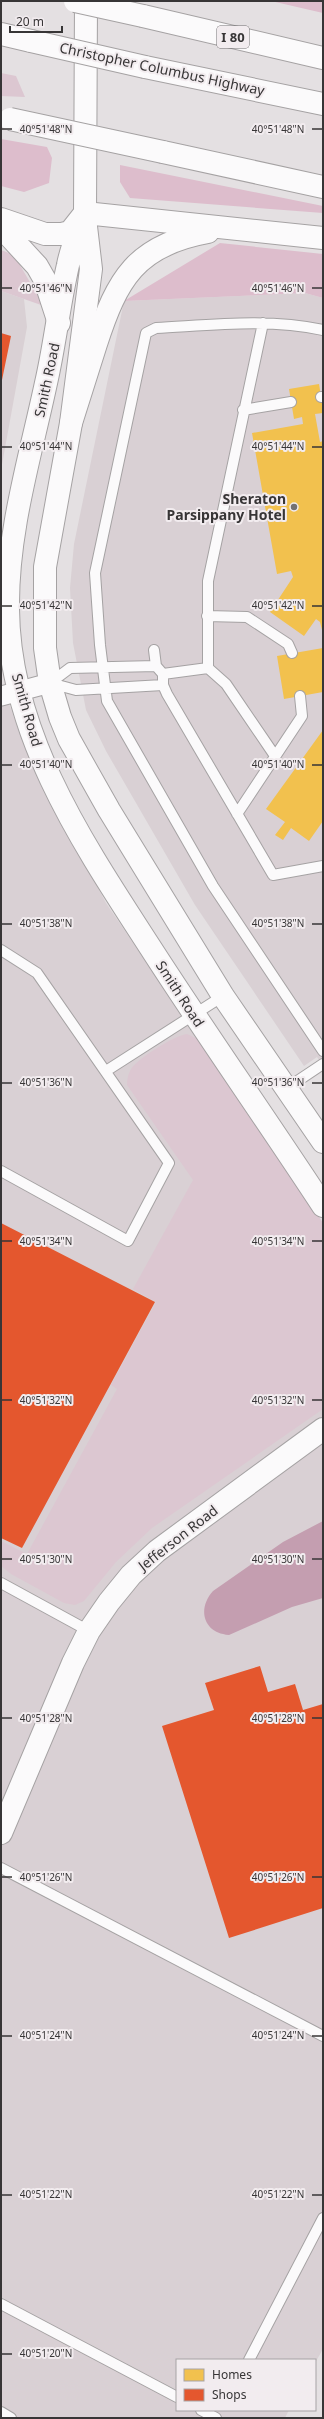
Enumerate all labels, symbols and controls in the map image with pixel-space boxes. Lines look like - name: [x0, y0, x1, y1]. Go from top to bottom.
- scale bar: [10, 8, 62, 34]
- text: 20 m: [16, 13, 44, 30]
- road number: I 80: [217, 26, 249, 48]
- street label: Christopher Columbus Highway: [58, 37, 267, 100]
- text: 40°51'48"N: [20, 122, 72, 136]
- text: 40°51'48"N: [252, 122, 304, 136]
- text: 40°51'46"N: [20, 281, 72, 295]
- text: 40°51'46"N: [252, 281, 304, 295]
- street label: Smith Road: [29, 341, 64, 419]
- text: 40°51'44"N: [20, 439, 72, 453]
- text: 40°51'44"N: [252, 439, 304, 453]
- place label: Sheraton Parsippany Hotel: [167, 489, 286, 524]
- marker: Sheraton Parsippany Hotel: [289, 502, 299, 512]
- text: 40°51'42"N: [20, 598, 72, 612]
- text: 40°51'42"N: [252, 598, 304, 612]
- street label: Smith Road: [8, 671, 47, 749]
- text: 40°51'40"N: [20, 757, 72, 771]
- text: 40°51'40"N: [252, 757, 304, 771]
- text: 40°51'38"N: [20, 916, 72, 930]
- text: 40°51'38"N: [252, 916, 304, 930]
- street label: Smith Road: [152, 957, 209, 1031]
- text: 40°51'36"N: [20, 1075, 72, 1089]
- text: 40°51'36"N: [252, 1075, 304, 1089]
- text: 40°51'34"N: [20, 1234, 72, 1248]
- text: 40°51'34"N: [252, 1234, 304, 1248]
- text: 40°51'32"N: [20, 1393, 72, 1407]
- text: 40°51'32"N: [252, 1393, 304, 1407]
- street label: Jefferson Road: [132, 1501, 221, 1576]
- text: 40°51'30"N: [20, 1552, 72, 1566]
- text: 40°51'30"N: [252, 1552, 304, 1566]
- text: 40°51'28"N: [20, 1711, 72, 1725]
- text: 40°51'28"N: [252, 1711, 304, 1725]
- text: 40°51'26"N: [20, 1870, 72, 1884]
- text: 40°51'26"N: [252, 1870, 304, 1884]
- text: 40°51'24"N: [20, 2028, 72, 2042]
- text: 40°51'24"N: [252, 2028, 304, 2042]
- text: 40°51'22"N: [20, 2187, 72, 2201]
- text: 40°51'22"N: [252, 2187, 304, 2201]
- text: 40°51'20"N: [20, 2346, 72, 2360]
- legend: [176, 2359, 316, 2411]
- text: Homes: [212, 2366, 252, 2383]
- text: Shops: [212, 2386, 247, 2403]

